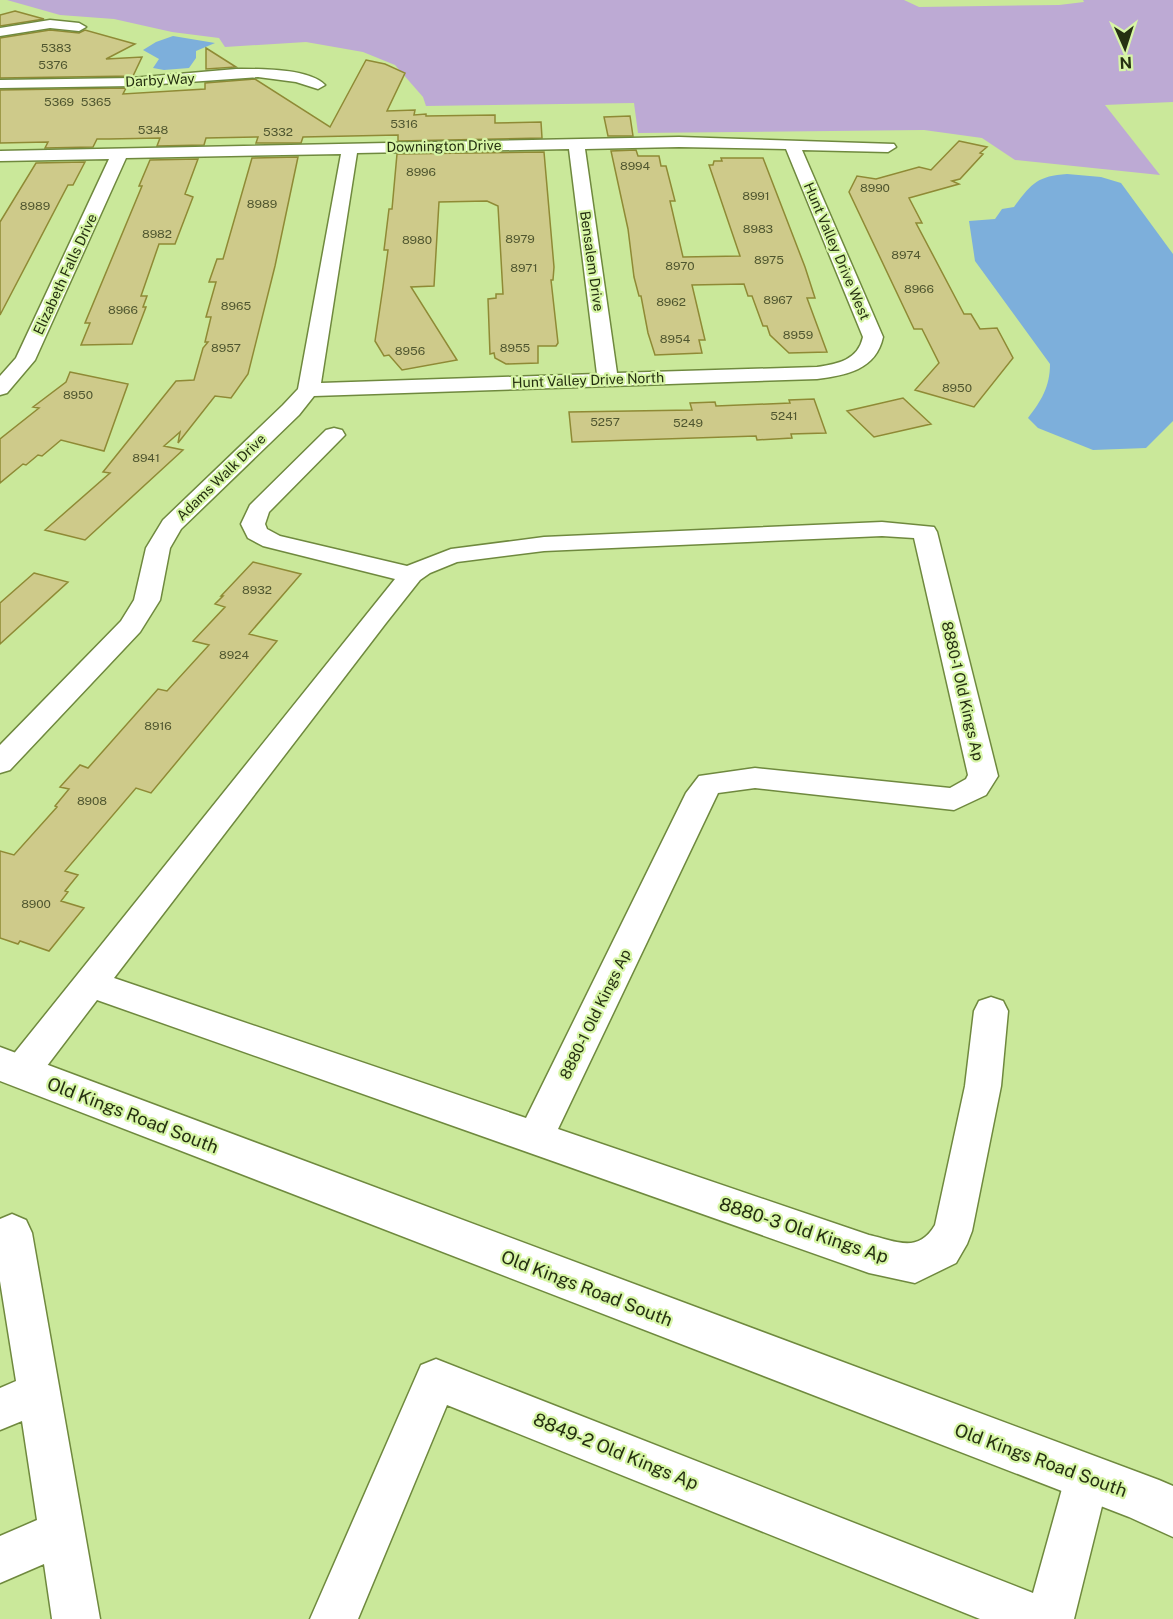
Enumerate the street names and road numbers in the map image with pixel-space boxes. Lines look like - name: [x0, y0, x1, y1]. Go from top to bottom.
- street label: Darby Way: [125, 70, 196, 90]
- street label: Downington Drive: [386, 137, 502, 155]
- street label: Hunt Valley Drive West: [801, 180, 873, 322]
- street label: Bensalem Drive: [577, 210, 607, 312]
- street label: Elizabeth Falls Drive: [30, 211, 100, 337]
- street label: Hunt Valley Drive North: [512, 369, 664, 391]
- street label: Adams Walk Drive: [173, 430, 269, 524]
- street label: 8880-1 Old Kings Ap: [939, 620, 987, 762]
- street label: 8880-1 Old Kings Ap: [556, 946, 634, 1082]
- street label: Old Kings Road South: [44, 1073, 222, 1157]
- street label: 8880-3 Old Kings Ap: [717, 1193, 891, 1267]
- street label: Old Kings Road South: [498, 1246, 676, 1330]
- street label: 8849-2 Old Kings Ap: [531, 1408, 701, 1494]
- street label: Old Kings Road South: [952, 1419, 1130, 1501]

